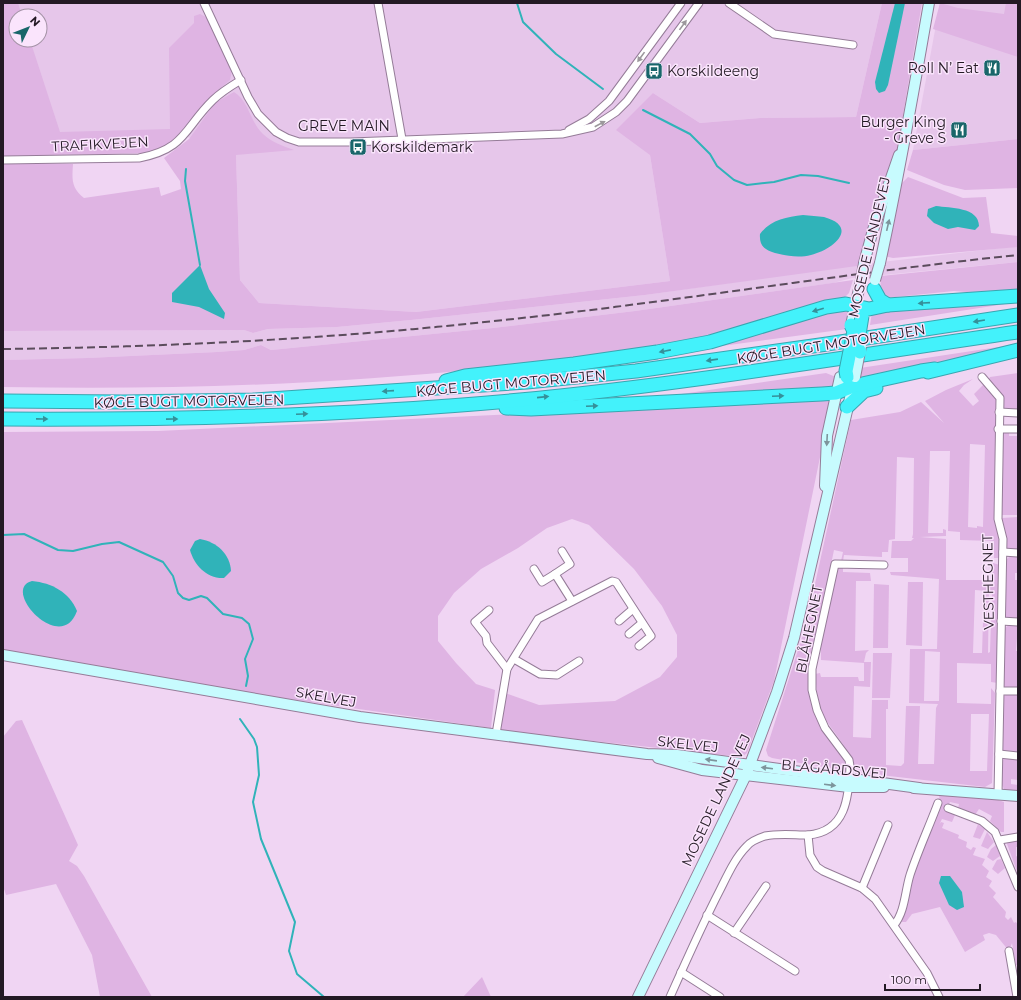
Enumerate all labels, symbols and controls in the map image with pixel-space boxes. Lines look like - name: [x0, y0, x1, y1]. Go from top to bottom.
- north arrow: [8, 8, 48, 48]
- text: N: [27, 13, 43, 29]
- one-way arrow: [679, 20, 687, 31]
- one-way arrow: [638, 52, 646, 62]
- restaurant icon: Roll N’ Eat: [982, 58, 1002, 78]
- place label: Roll N’ Eat: [908, 59, 979, 77]
- bus stop icon: Korskildeeng: [644, 61, 664, 81]
- place label: Korskildeeng: [667, 62, 759, 80]
- place label: Burger King - Greve S: [860, 113, 946, 147]
- street label: GREVE MAIN: [298, 117, 390, 135]
- one-way arrow: [594, 120, 605, 127]
- restaurant icon: Burger King - Greve S: [949, 120, 969, 140]
- street label: TRAFIKVEJEN: [51, 132, 149, 156]
- bus stop icon: Korskildemark: [348, 137, 368, 157]
- place label: Korskildemark: [371, 138, 473, 156]
- street label: MOSEDE LANDEVEJ: [844, 175, 894, 319]
- one-way arrow: [885, 218, 891, 230]
- one-way arrow: [918, 299, 930, 306]
- one-way arrow: [811, 307, 823, 313]
- one-way arrow: [973, 318, 986, 324]
- street label: KØGE BUGT MOTORVEJEN: [735, 320, 927, 368]
- one-way arrow: [659, 348, 671, 354]
- one-way arrow: [706, 357, 718, 363]
- street label: KØGE BUGT MOTORVEJEN: [415, 366, 607, 400]
- one-way arrow: [381, 388, 394, 394]
- street label: KØGE BUGT MOTORVEJEN: [94, 390, 284, 412]
- one-way arrow: [772, 393, 785, 399]
- one-way arrow: [537, 394, 549, 401]
- one-way arrow: [586, 402, 598, 409]
- one-way arrow: [296, 411, 308, 418]
- one-way arrow: [36, 416, 49, 422]
- one-way arrow: [166, 416, 179, 422]
- one-way arrow: [824, 434, 831, 446]
- street label: VESTHEGNET: [978, 534, 998, 630]
- street label: BLÅHEGNET: [791, 583, 826, 674]
- street label: SKELVEJ: [294, 683, 358, 711]
- street label: MOSEDE LANDEVEJ: [677, 731, 755, 869]
- street label: SKELVEJ: [657, 732, 719, 756]
- street label: BLÅGÅRDSVEJ: [781, 754, 888, 783]
- one-way arrow: [705, 757, 717, 763]
- one-way arrow: [761, 764, 773, 771]
- one-way arrow: [824, 782, 836, 788]
- scale bar: [885, 966, 980, 992]
- text: 100 m: [891, 972, 927, 987]

